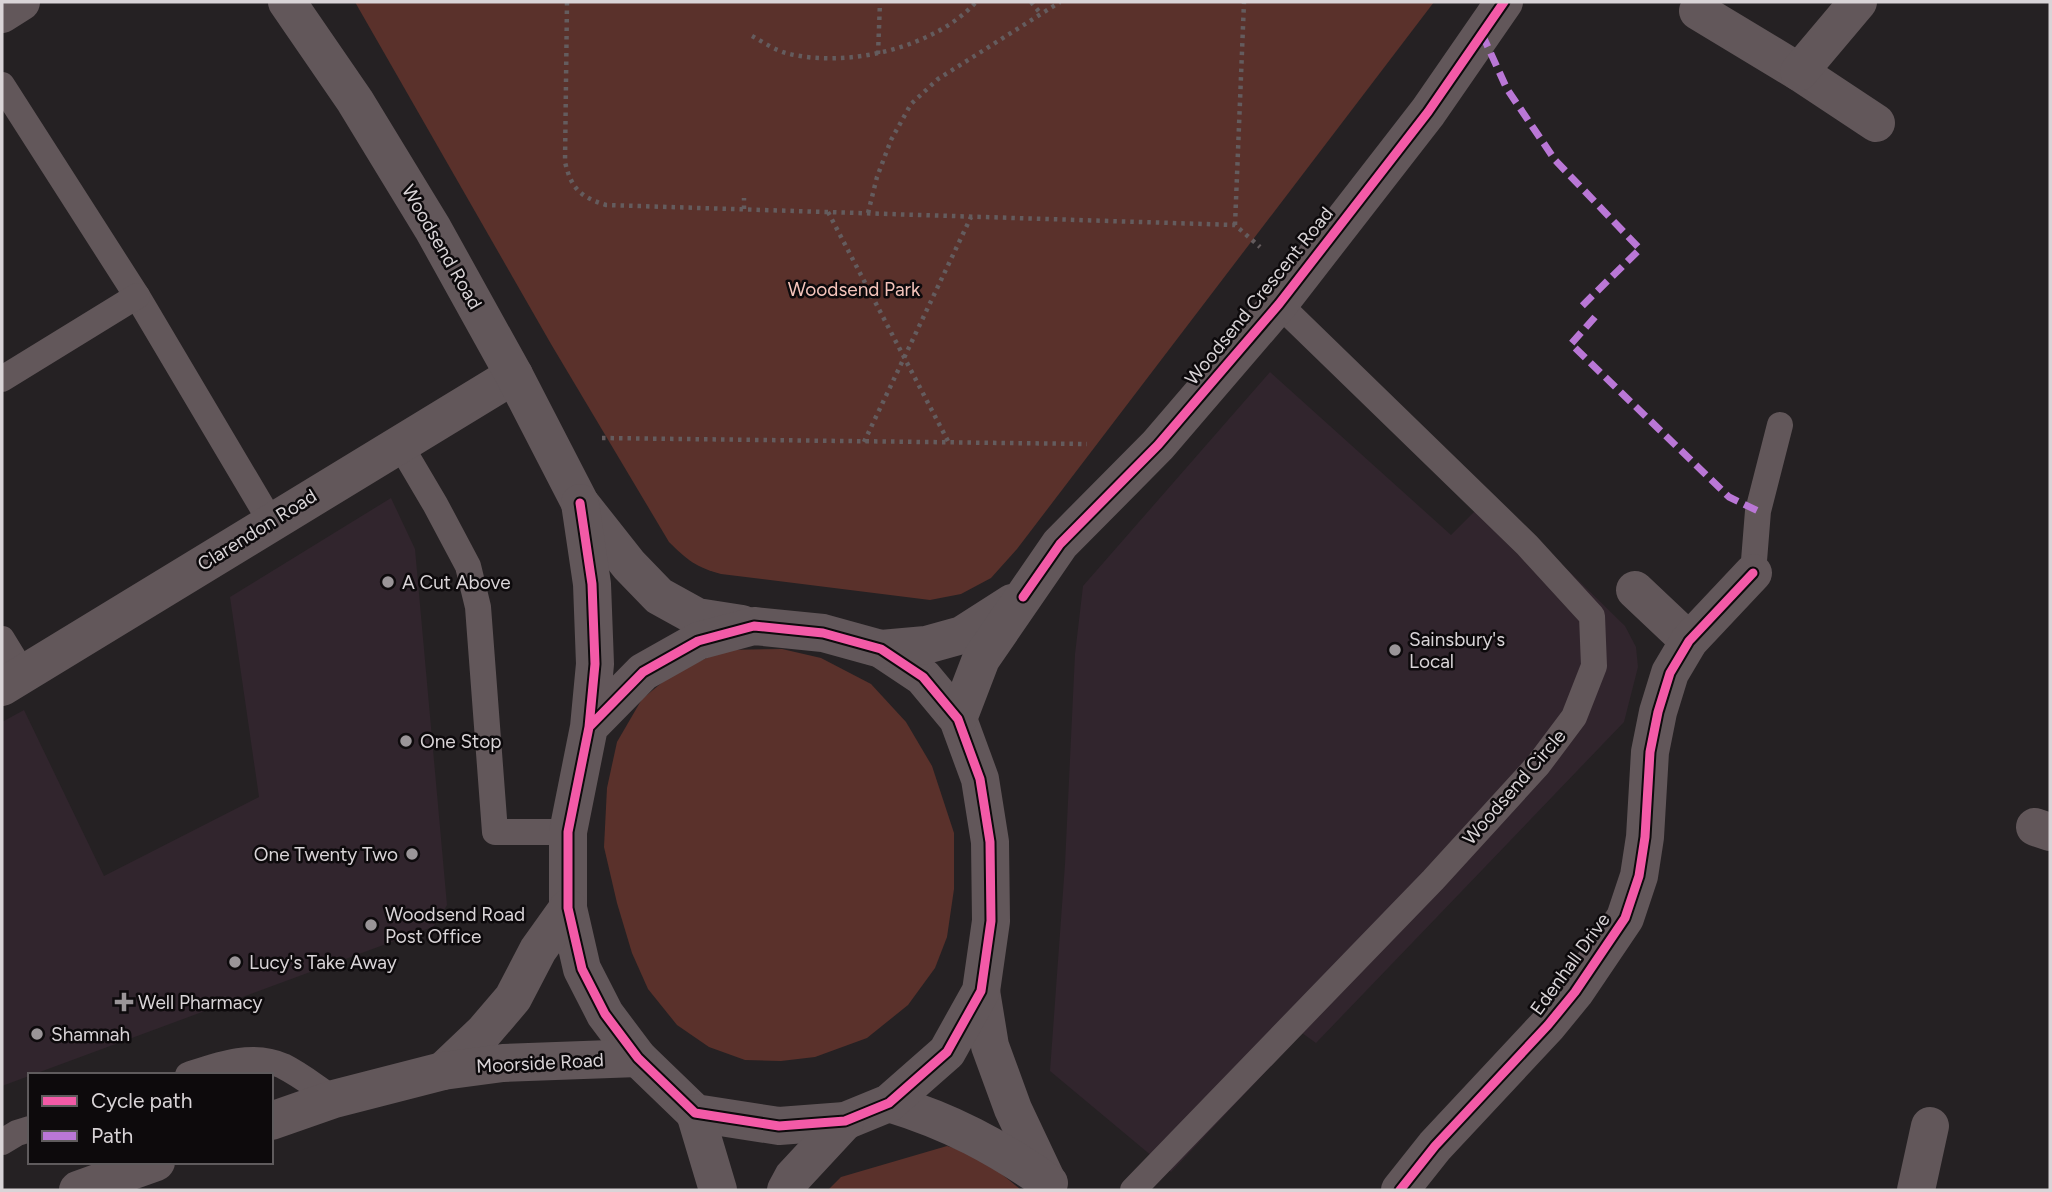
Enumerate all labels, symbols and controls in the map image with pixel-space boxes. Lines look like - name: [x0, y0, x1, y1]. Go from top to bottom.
- street label: Woodsend Road: [397, 181, 487, 313]
- street label: Woodsend Crescent Road: [1180, 202, 1338, 390]
- park label: Woodsend Park: [788, 278, 921, 301]
- street label: Clarendon Road: [193, 484, 321, 576]
- place label: A Cut Above: [402, 571, 511, 594]
- marker: A Cut Above: [380, 574, 396, 590]
- place label: Sainsbury's Local: [1409, 628, 1505, 673]
- marker: Sainsbury's Local: [1387, 642, 1403, 658]
- street label: Woodsend Circle: [1458, 724, 1570, 850]
- place label: One Stop: [420, 730, 501, 753]
- marker: One Stop: [398, 733, 414, 749]
- place label: One Twenty Two: [254, 843, 398, 866]
- marker: One Twenty Two: [404, 846, 420, 862]
- place label: Woodsend Road Post Office: [385, 903, 525, 948]
- street label: Edenhall Drive: [1525, 908, 1615, 1020]
- marker: Woodsend Road Post Office: [363, 917, 379, 933]
- place label: Lucy's Take Away: [249, 951, 397, 974]
- marker: Lucy's Take Away: [227, 954, 243, 970]
- place label: Well Pharmacy: [138, 991, 263, 1014]
- marker: Well Pharmacy: [116, 994, 132, 1010]
- place label: Shamnah: [51, 1023, 130, 1046]
- marker: Shamnah: [29, 1026, 45, 1042]
- street label: Moorside Road: [476, 1048, 604, 1078]
- legend: [28, 1073, 273, 1164]
- text: Cycle path: [91, 1088, 192, 1113]
- text: Path: [91, 1123, 133, 1148]

